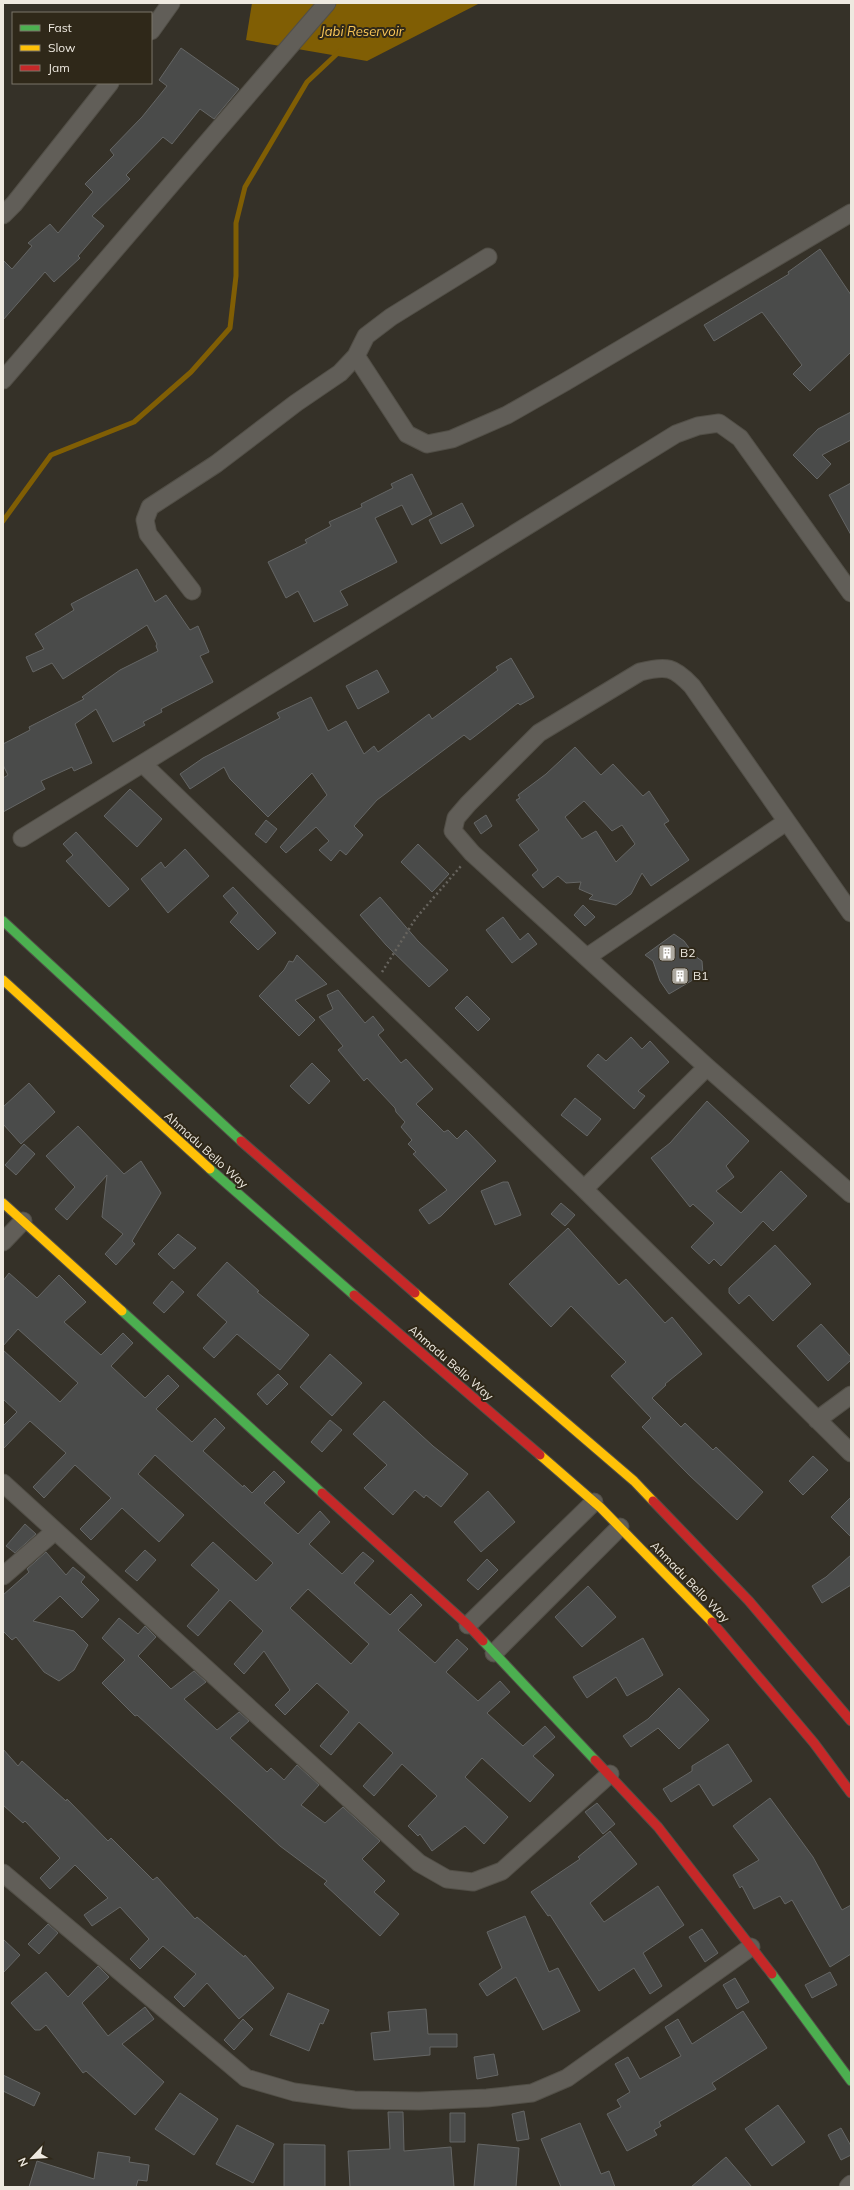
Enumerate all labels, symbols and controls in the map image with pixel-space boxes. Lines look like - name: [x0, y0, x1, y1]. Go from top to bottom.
- legend: [12, 12, 152, 84]
- text: Fast: [48, 20, 72, 35]
- water label: Jabi Reservoir: [320, 23, 405, 39]
- text: Slow: [48, 40, 76, 55]
- text: Jam: [48, 60, 70, 75]
- building icon: B2: [657, 943, 677, 963]
- place label: B2: [680, 945, 695, 960]
- building icon: B1: [670, 966, 690, 986]
- place label: B1: [693, 968, 708, 983]
- street label: Ahmadu Bello Way: [161, 1108, 252, 1192]
- street label: Ahmadu Bello Way: [406, 1322, 497, 1404]
- street label: Ahmadu Bello Way: [648, 1538, 733, 1626]
- north arrow: [12, 2138, 52, 2178]
- text: N: [15, 2156, 31, 2169]

